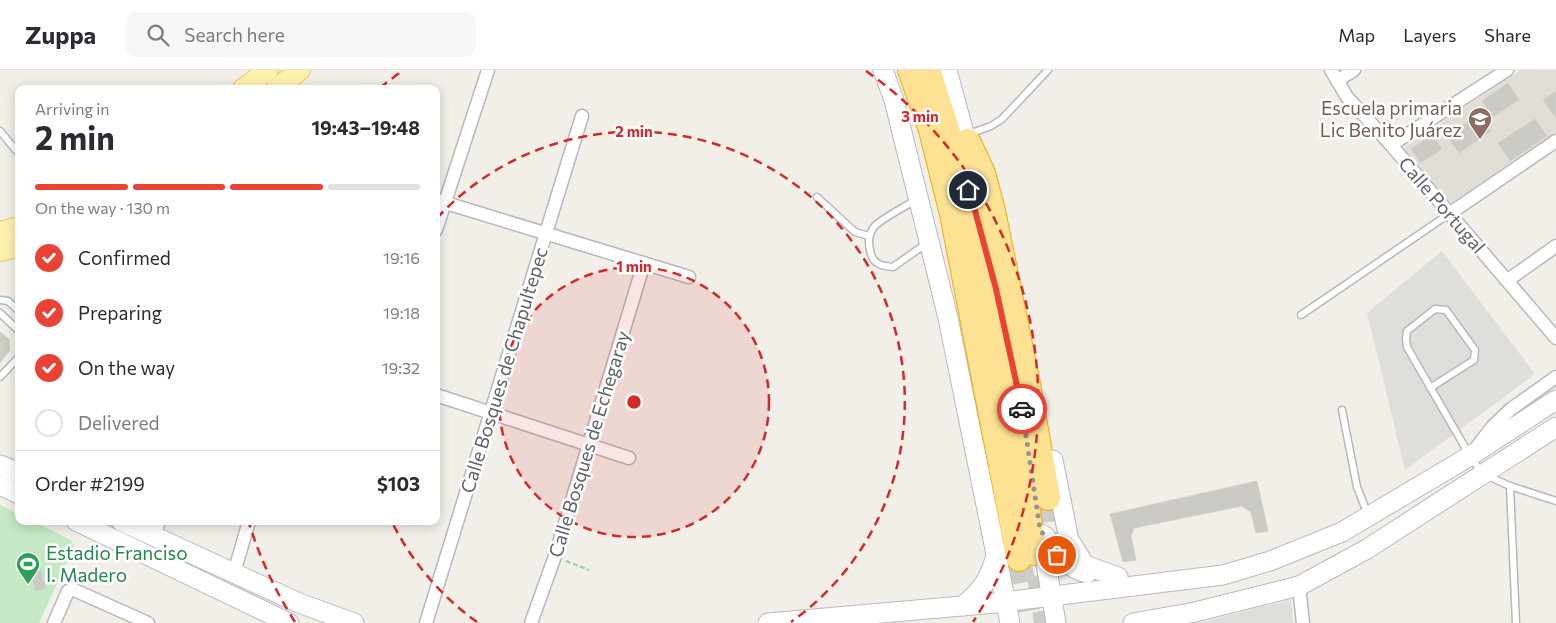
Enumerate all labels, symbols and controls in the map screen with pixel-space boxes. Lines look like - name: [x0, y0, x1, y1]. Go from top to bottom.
- search box: [126, 12, 476, 57]
- text: Zuppa: [25, 20, 96, 49]
- icon: search: [144, 21, 172, 49]
- text: Search here: [184, 23, 285, 46]
- text: Map: [1338, 24, 1375, 46]
- text: Layers: [1403, 24, 1456, 46]
- text: Share: [1484, 24, 1531, 46]
- place label: Escuela primaria Lic Benito Juárez: [1320, 96, 1462, 141]
- text: Arriving in: [35, 99, 109, 118]
- school or university icon: Escuela primaria Lic Benito Juárez: [1467, 106, 1493, 140]
- text: 3 min: [901, 107, 939, 125]
- text: 19:43–19:48: [312, 116, 420, 139]
- text: 2 min: [35, 117, 115, 157]
- text: 2 min: [615, 122, 653, 140]
- street label: Calle Portugal: [1394, 152, 1490, 258]
- pin: [947, 169, 989, 211]
- icon: home: [954, 176, 982, 204]
- text: On the way · 130 m: [35, 198, 170, 217]
- icon: check: [35, 244, 63, 272]
- street label: Calle Bosques de Chapultepec: [455, 244, 552, 496]
- text: Confirmed: [78, 246, 171, 269]
- text: 19:16: [383, 248, 420, 267]
- text: 1 min: [616, 257, 652, 275]
- icon: check: [35, 299, 63, 327]
- text: Preparing: [78, 301, 162, 324]
- text: 19:18: [383, 303, 420, 322]
- street label: Calle Bosques de Echegaray: [543, 328, 634, 560]
- icon: check: [35, 354, 63, 382]
- text: On the way: [78, 356, 175, 379]
- text: 19:32: [382, 358, 420, 377]
- courier: [997, 384, 1047, 434]
- centre of rings: [625, 393, 643, 411]
- icon: car: [1008, 395, 1036, 423]
- text: Delivered: [78, 411, 159, 434]
- text: Order #2199: [35, 472, 145, 495]
- text: $103: [377, 472, 420, 495]
- pin: [1036, 534, 1078, 576]
- place label: Estadio Franciso I. Madero: [46, 541, 188, 586]
- icon: bag: [1043, 541, 1071, 569]
- sports icon: Estadio Franciso I. Madero: [15, 551, 41, 585]

